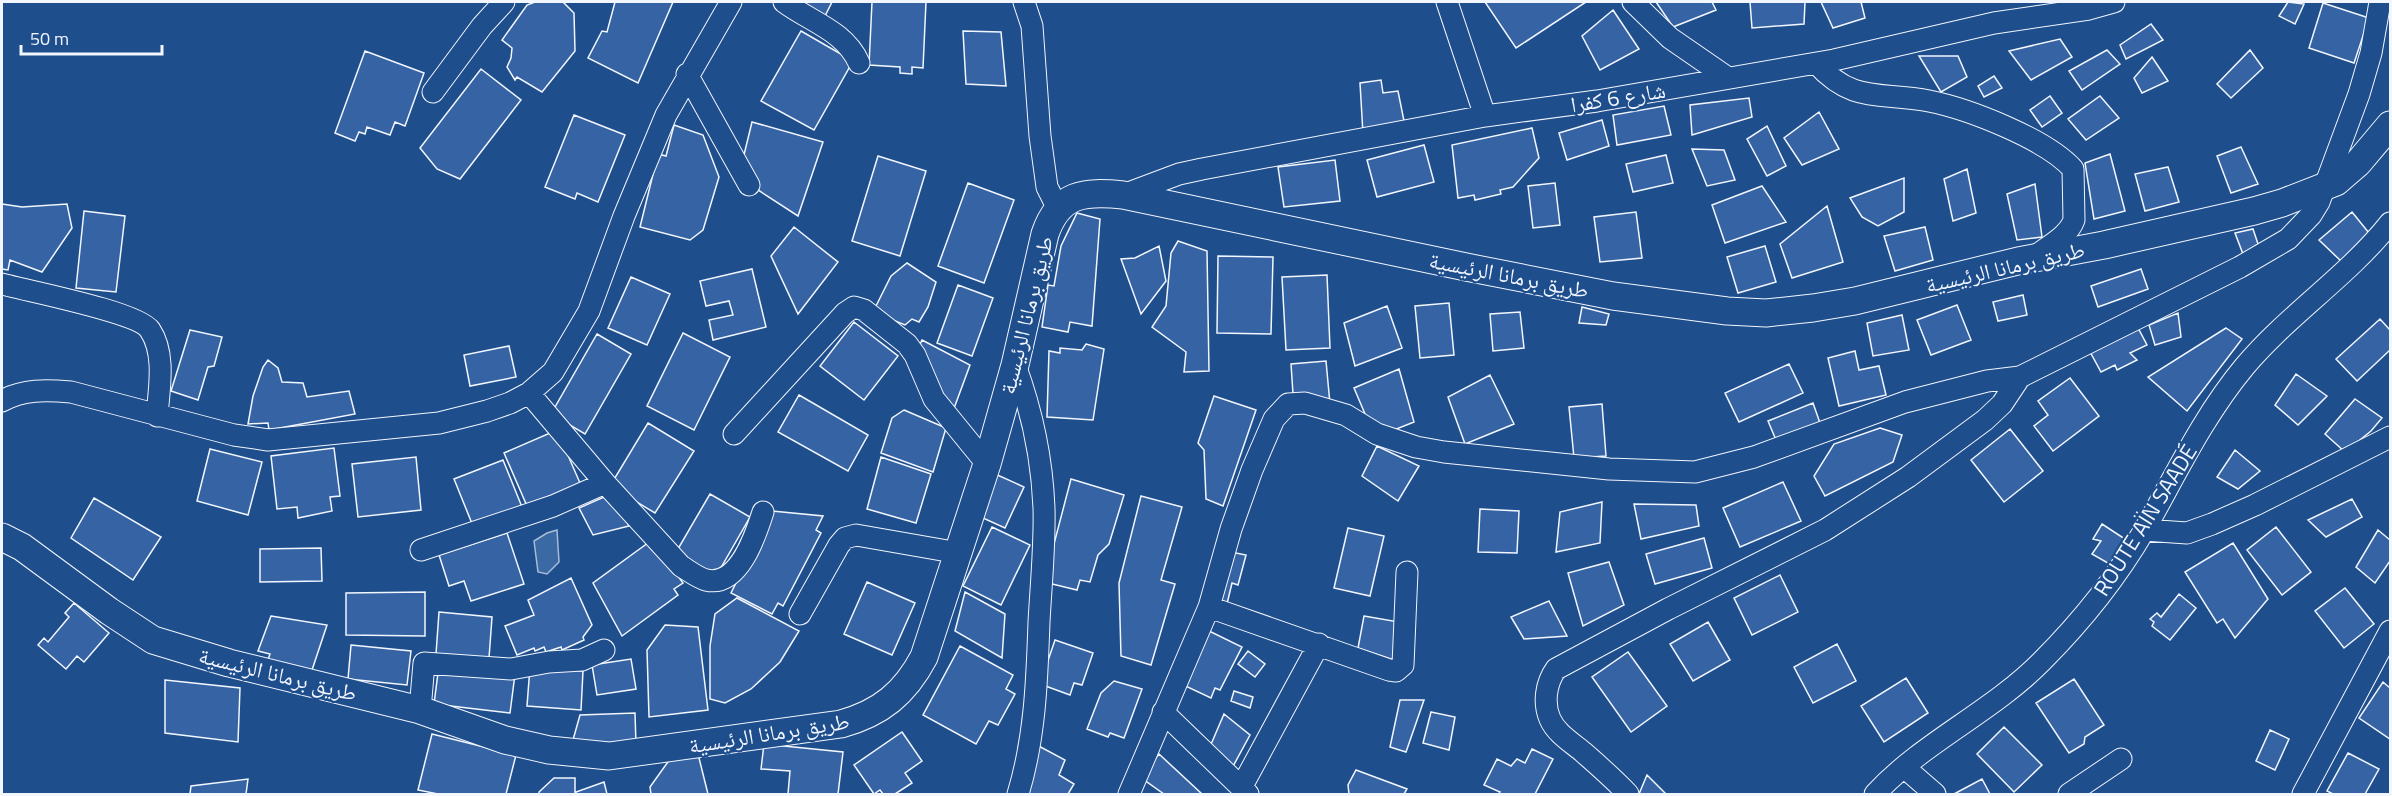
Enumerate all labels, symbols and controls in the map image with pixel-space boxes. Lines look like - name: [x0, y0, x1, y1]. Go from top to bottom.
- scale bar: [21, 18, 162, 56]
- text: 50 m: [30, 25, 69, 52]
- street label: شارع 6 كفرا: [1568, 73, 1668, 121]
- street label: طريق برمانا الرئيسية: [990, 232, 1062, 398]
- street label: طريق برمانا الرئيسية: [1922, 232, 2088, 302]
- street label: طريق برمانا الرئيسية: [1426, 243, 1592, 307]
- street label: ROUTE AÏN SAADÉ: [2085, 437, 2205, 603]
- street label: طريق برمانا الرئيسية: [195, 638, 361, 710]
- street label: طريق برمانا الرئيسية: [686, 704, 852, 762]

